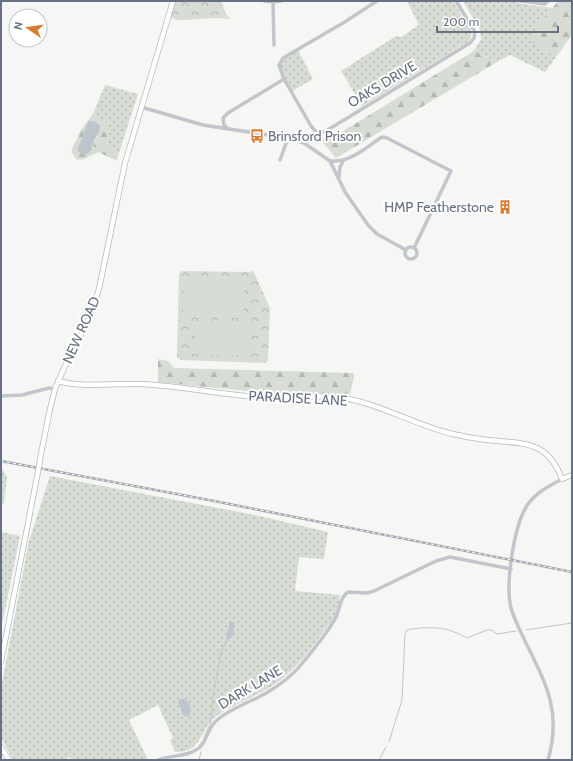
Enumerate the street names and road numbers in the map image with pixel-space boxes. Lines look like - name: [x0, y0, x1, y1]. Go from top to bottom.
- street label: OAKS DRIVE: [344, 56, 420, 112]
- street label: NEW ROAD: [58, 294, 104, 366]
- street label: PARADISE LANE: [248, 386, 348, 410]
- street label: DARK LANE: [215, 661, 285, 713]

